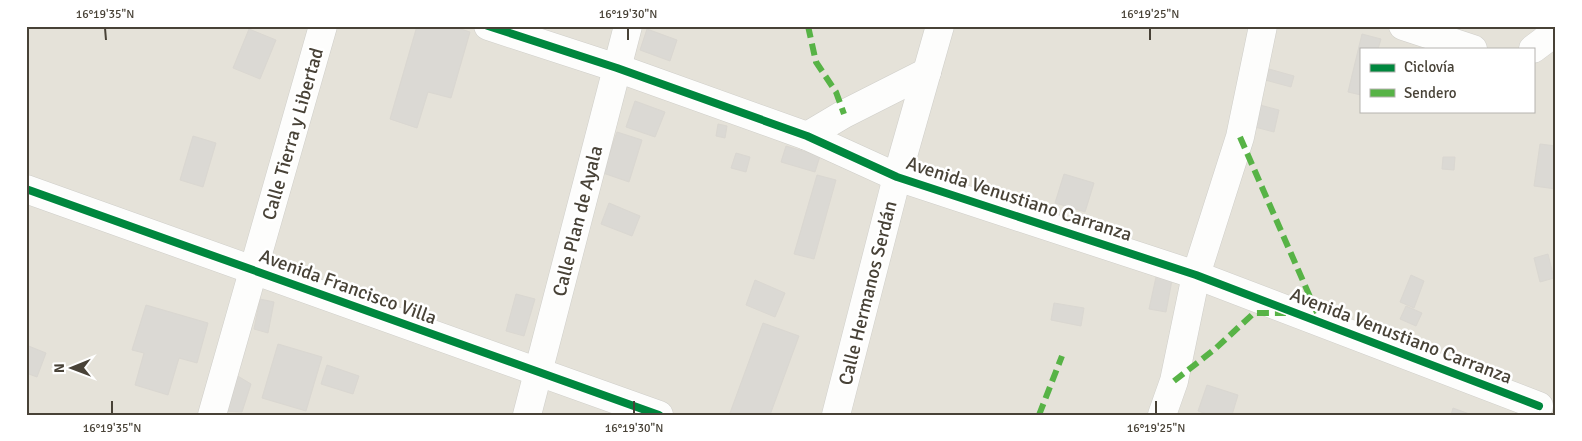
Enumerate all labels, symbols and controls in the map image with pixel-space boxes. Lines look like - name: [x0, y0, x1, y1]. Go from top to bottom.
- text: 16°19'35"N: [76, 7, 134, 22]
- text: 16°19'30"N: [599, 7, 657, 22]
- text: 16°19'25"N: [1121, 7, 1179, 22]
- street label: Calle Tierra y Libertad: [257, 45, 329, 223]
- legend: [1360, 48, 1534, 112]
- text: Ciclovía: [1404, 58, 1455, 76]
- text: Sendero: [1404, 84, 1457, 102]
- street label: Calle Plan de Ayala: [548, 143, 608, 299]
- street label: Avenida Venustiano Carranza: [903, 151, 1135, 247]
- street label: Calle Hermanos Serdán: [833, 198, 903, 388]
- street label: Avenida Francisco Villa: [256, 244, 440, 330]
- street label: Avenida Venustiano Carranza: [1286, 282, 1516, 390]
- north arrow: [48, 344, 98, 394]
- text: N: [51, 363, 68, 373]
- text: 16°19'35"N: [83, 421, 141, 436]
- text: 16°19'30"N: [605, 421, 663, 436]
- text: 16°19'25"N: [1127, 421, 1185, 436]

